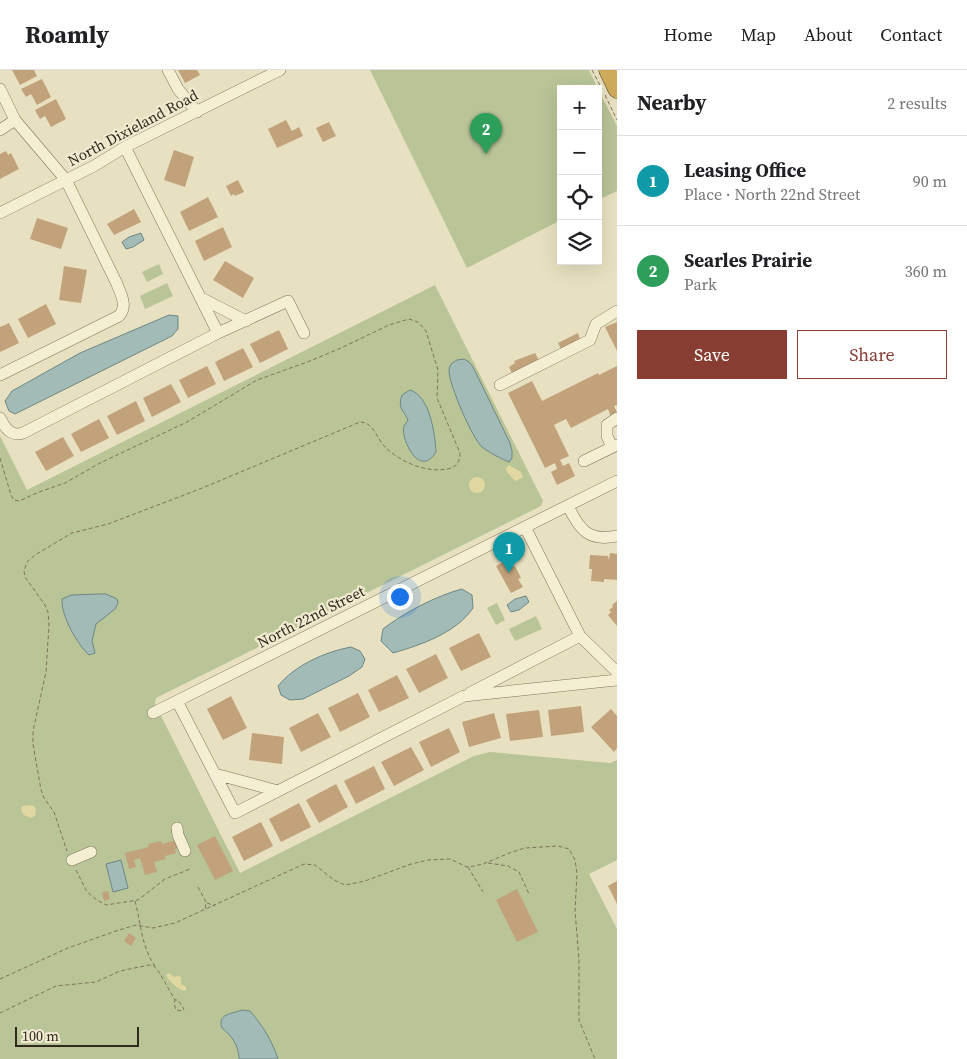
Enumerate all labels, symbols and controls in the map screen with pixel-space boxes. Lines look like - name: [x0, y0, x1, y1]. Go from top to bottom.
- text: Roamly: [25, 18, 109, 51]
- text: Home: [664, 22, 713, 47]
- text: Map: [741, 22, 776, 47]
- text: About: [804, 22, 852, 47]
- text: Contact: [880, 22, 942, 47]
- street label: North Dixieland Road: [64, 84, 202, 171]
- map controls: [557, 85, 602, 265]
- button: +: [557, 85, 602, 130]
- text: Nearby: [637, 88, 707, 117]
- text: 2 results: [887, 92, 947, 114]
- pin: 2: [470, 113, 502, 154]
- button: −: [557, 130, 602, 175]
- text: Leasing Office: [684, 157, 806, 183]
- text: 1: [649, 170, 657, 192]
- text: 90 m: [913, 170, 947, 192]
- button: locate: [557, 175, 602, 220]
- text: Place · North 22nd Street: [684, 183, 860, 205]
- button: layers: [557, 220, 602, 265]
- text: Searles Prairie: [684, 247, 812, 273]
- text: 2: [649, 260, 657, 282]
- text: 360 m: [905, 260, 947, 282]
- text: Park: [684, 273, 717, 295]
- button: Save: [637, 330, 787, 379]
- button: Share: [797, 330, 947, 379]
- pin: 1: [493, 532, 525, 573]
- street label: North 22nd Street: [253, 580, 368, 653]
- your location: [387, 584, 413, 610]
- scale bar: [15, 1024, 139, 1047]
- text: 100 m: [22, 1026, 59, 1046]

